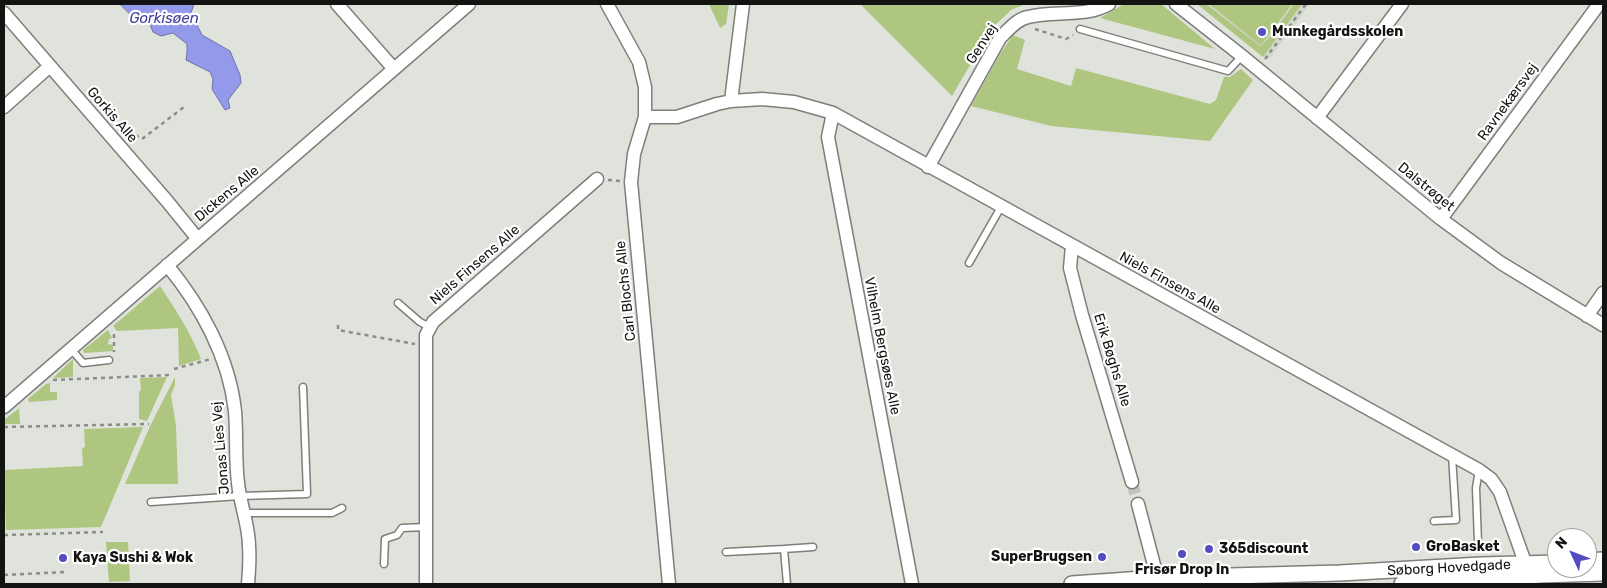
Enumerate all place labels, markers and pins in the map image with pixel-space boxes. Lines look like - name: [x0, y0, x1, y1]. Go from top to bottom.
- place label: Munkegårdsskolen: [1272, 24, 1403, 40]
- marker: Munkegårdsskolen: [1256, 26, 1268, 38]
- place label: GroBasket: [1426, 539, 1499, 555]
- place label: 365discount: [1219, 541, 1308, 557]
- marker: GroBasket: [1410, 541, 1422, 553]
- marker: 365discount: [1203, 543, 1215, 555]
- marker: Frisør Drop In: [1176, 548, 1188, 560]
- place label: SuperBrugsen: [991, 549, 1092, 565]
- place label: Kaya Sushi & Wok: [73, 550, 193, 566]
- marker: SuperBrugsen: [1096, 551, 1108, 563]
- marker: Kaya Sushi & Wok: [57, 552, 69, 564]
- place label: Frisør Drop In: [1135, 562, 1229, 578]

